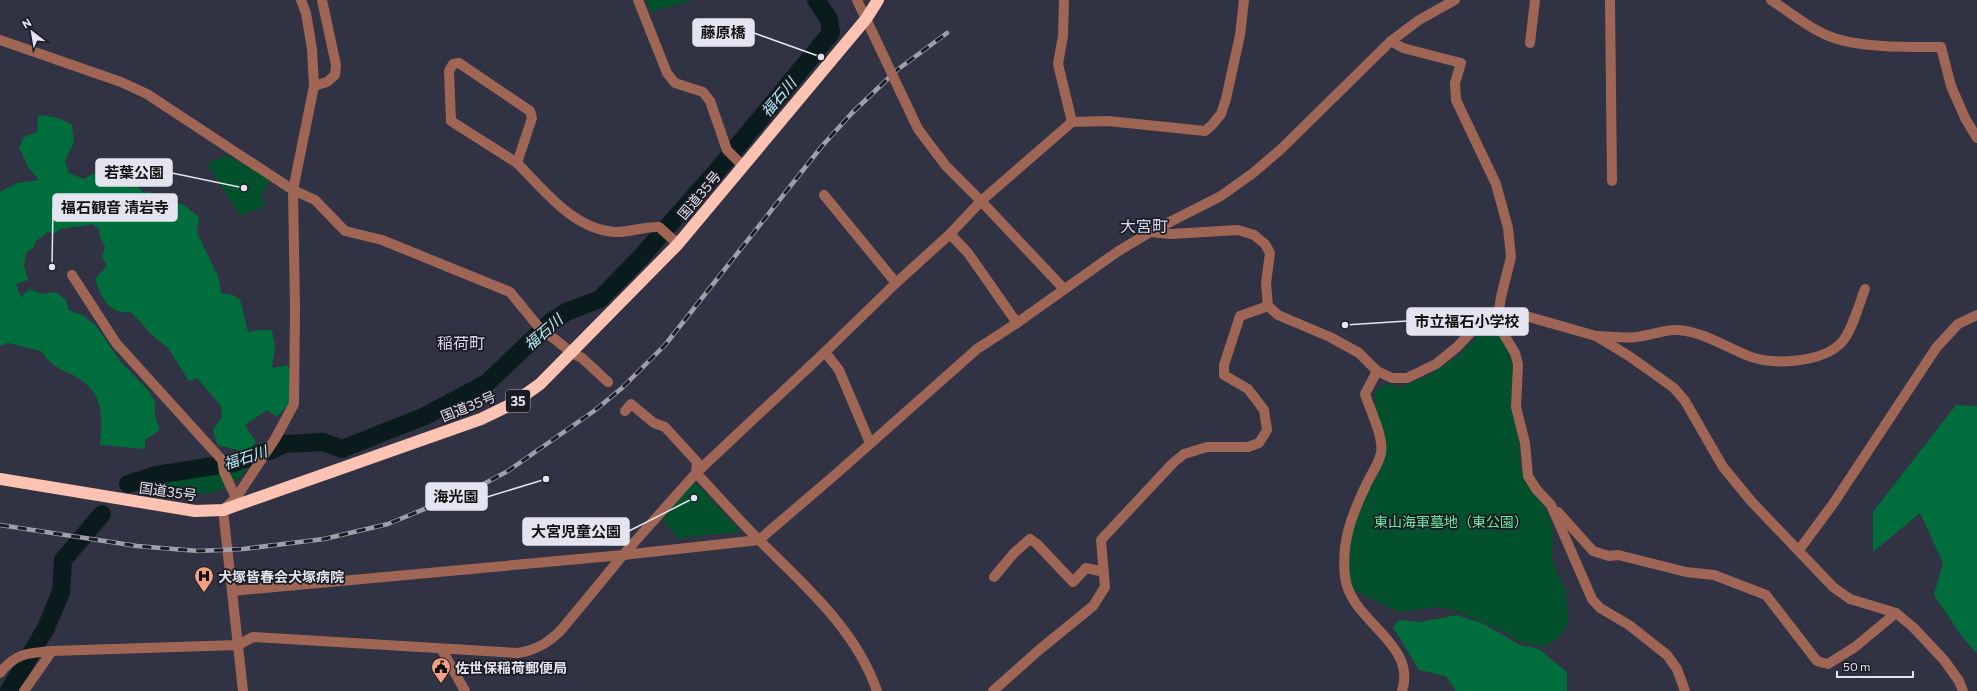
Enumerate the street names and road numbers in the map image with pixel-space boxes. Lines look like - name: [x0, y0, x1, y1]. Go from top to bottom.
- street label: 国道35号: [674, 167, 724, 223]
- street label: 国道35号: [438, 387, 498, 425]
- road number: 35: [506, 390, 530, 412]
- street label: 国道35号: [138, 479, 198, 503]

